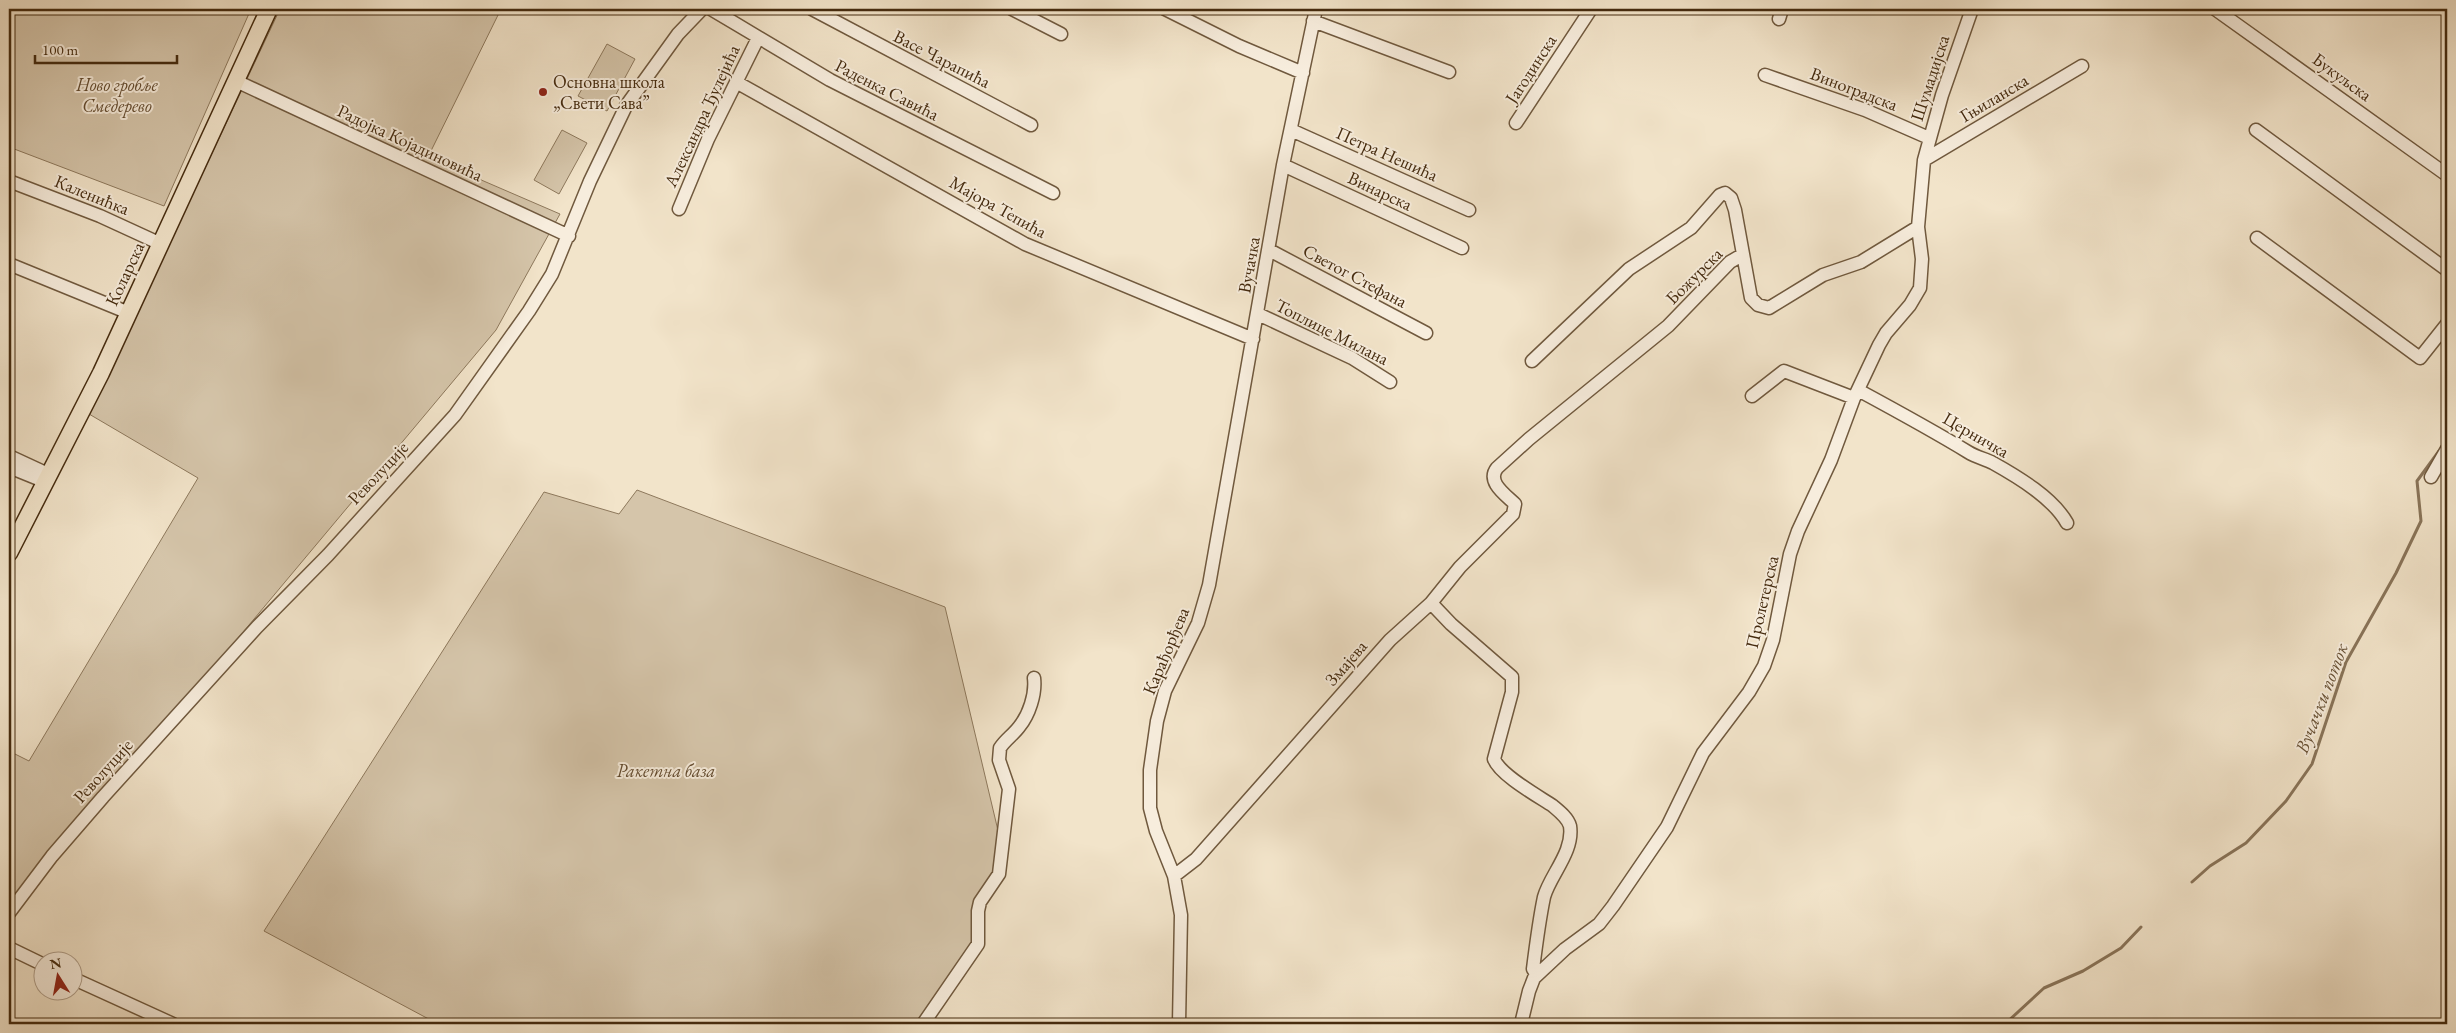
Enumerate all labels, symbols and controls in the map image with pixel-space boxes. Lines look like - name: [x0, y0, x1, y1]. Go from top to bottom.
- street label: Васе Чарапића: [890, 24, 995, 93]
- street label: Јагодинска: [1499, 29, 1562, 109]
- street label: Шумадијска: [1905, 31, 1955, 124]
- scale bar: [35, 32, 178, 64]
- text: 100 m: [42, 40, 79, 59]
- street label: Александра Ђулејића: [658, 40, 745, 191]
- street label: Букуљска: [2308, 47, 2377, 106]
- street label: Раденка Савића: [831, 54, 944, 126]
- street label: Виноградска: [1807, 61, 1902, 116]
- street label: Гњиланска: [1955, 68, 2033, 127]
- place label: Основна школа „Свети Сава”: [553, 70, 666, 114]
- park label: Ново гробље Смедерево: [75, 73, 159, 118]
- marker: Основна школа „Свети Сава”: [537, 86, 549, 98]
- street label: Радојка Којадиновића: [334, 99, 487, 187]
- street label: Петра Нешића: [1333, 121, 1442, 187]
- street label: Винарска: [1344, 166, 1417, 216]
- street label: Каленићка: [51, 169, 134, 220]
- street label: Мајора Тепића: [945, 170, 1052, 243]
- street label: Вучачка: [1232, 234, 1265, 295]
- street label: Коларска: [100, 237, 150, 309]
- street label: Светог Стефана: [1299, 239, 1412, 313]
- street label: Божурска: [1660, 242, 1728, 309]
- street label: Топлице Милана: [1272, 293, 1394, 370]
- street label: Церничка: [1939, 406, 2014, 463]
- street label: Револуције: [342, 436, 413, 509]
- street label: Пролетерска: [1740, 552, 1784, 651]
- street label: Карађорђева: [1137, 603, 1195, 698]
- street label: Змајева: [1319, 634, 1372, 690]
- water label: Вучачки поток: [2289, 639, 2354, 758]
- street label: Револуције: [68, 734, 137, 808]
- park label: Ракетна база: [617, 759, 715, 782]
- north arrow: [32, 950, 82, 1000]
- text: N: [48, 953, 63, 973]

